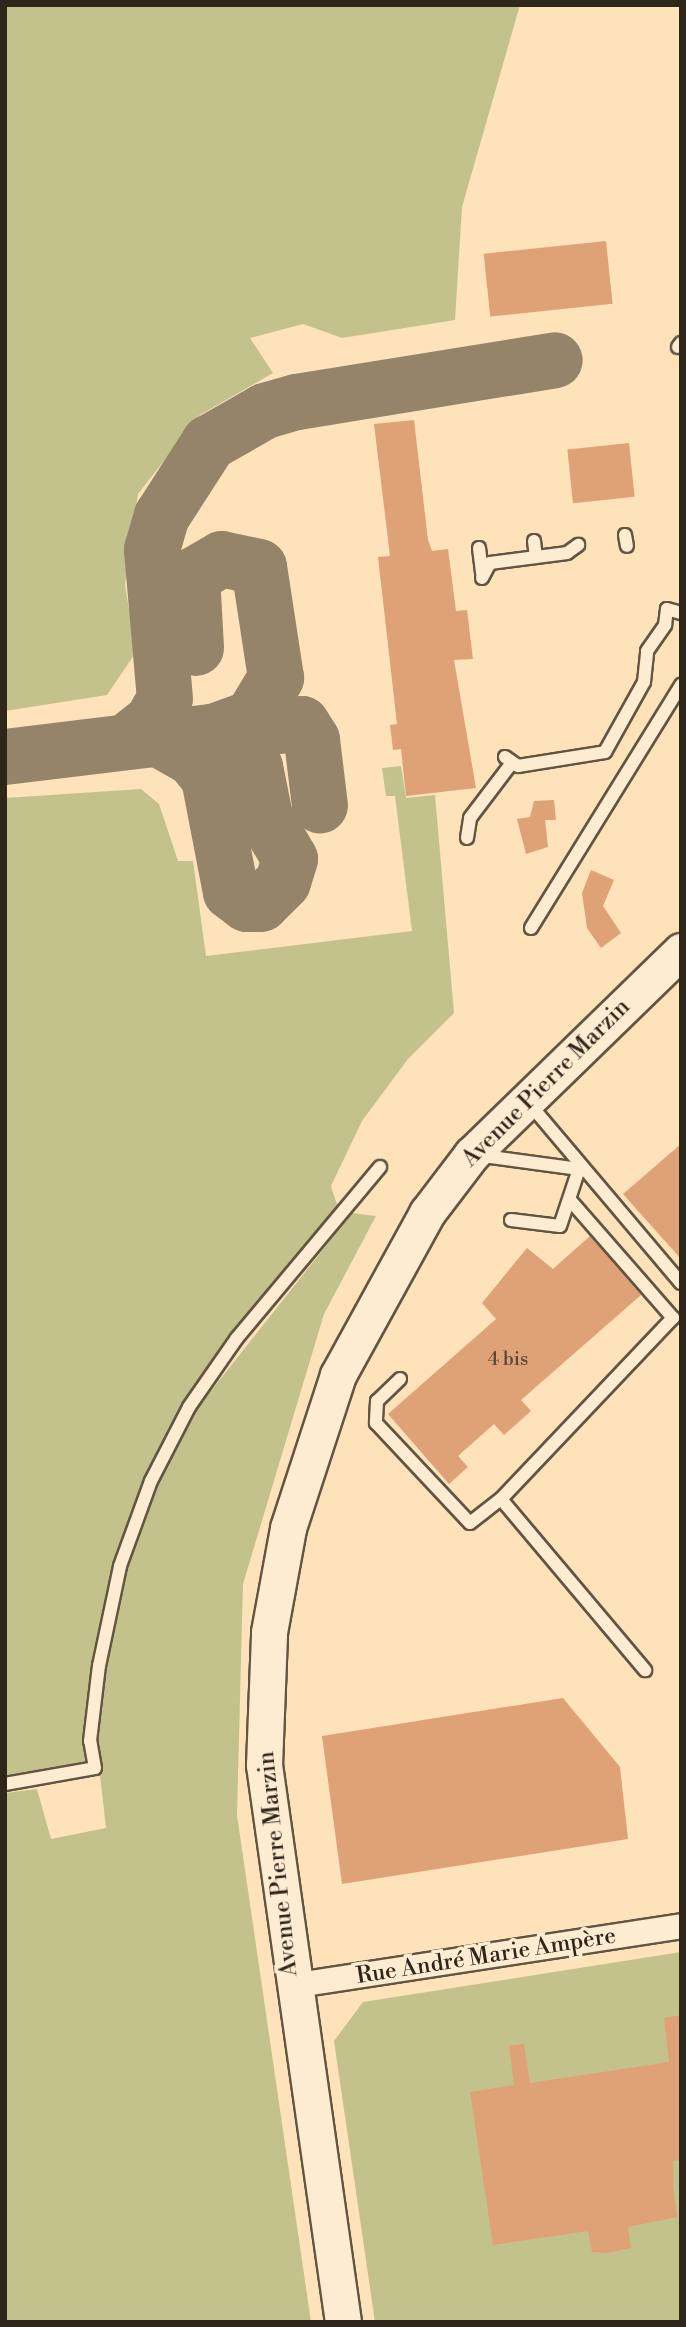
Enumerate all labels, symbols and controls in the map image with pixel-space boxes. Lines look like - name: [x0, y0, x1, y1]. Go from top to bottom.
- street label: Avenue Pierre Marzin: [456, 993, 636, 1173]
- house number: 4 bis: [488, 1349, 528, 1371]
- street label: Avenue Pierre Marzin: [252, 1750, 304, 1978]
- street label: Rue André Marie Ampère: [354, 1922, 618, 1990]

